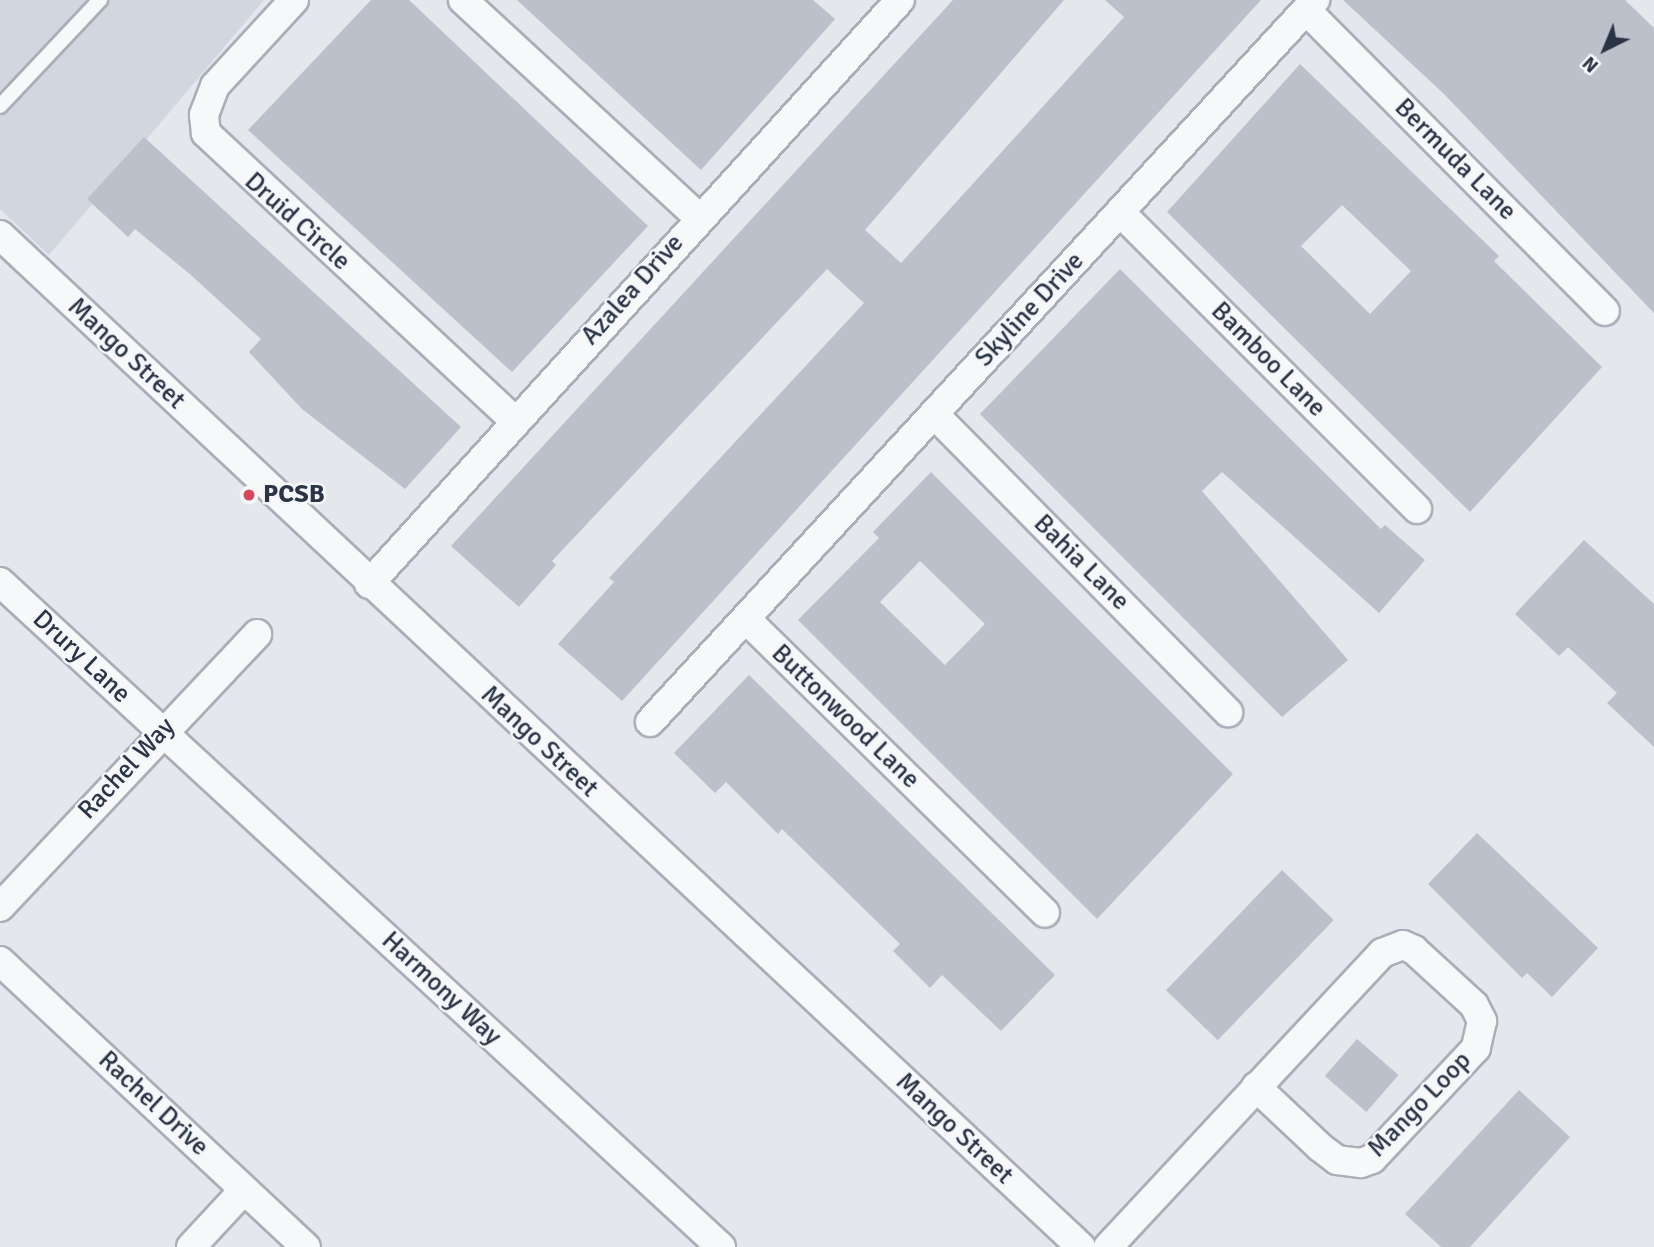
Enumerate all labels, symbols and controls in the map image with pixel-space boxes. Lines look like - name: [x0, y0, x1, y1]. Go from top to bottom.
- north arrow: [1570, 14, 1640, 84]
- text: N: [1578, 51, 1604, 78]
- street label: Bermuda Lane: [1388, 93, 1522, 227]
- street label: Druid Circle: [238, 166, 356, 278]
- street label: Azalea Drive: [575, 228, 691, 352]
- street label: Skyline Drive: [969, 246, 1091, 374]
- street label: Mango Street: [61, 292, 191, 416]
- street label: Bamboo Lane: [1204, 296, 1332, 424]
- place label: PCSB: [263, 479, 325, 511]
- marker: PCSB: [241, 487, 257, 503]
- street label: Bahia Lane: [1027, 509, 1135, 617]
- street label: Drury Lane: [26, 604, 136, 710]
- street label: Buttonwood Lane: [764, 638, 926, 796]
- street label: Mango Street: [474, 680, 604, 804]
- street label: Rachel Way: [72, 712, 182, 826]
- street label: Harmony Way: [375, 926, 507, 1052]
- street label: Rachel Drive: [91, 1045, 215, 1163]
- street label: Mango Loop: [1362, 1046, 1478, 1164]
- street label: Mango Street: [889, 1067, 1019, 1191]

